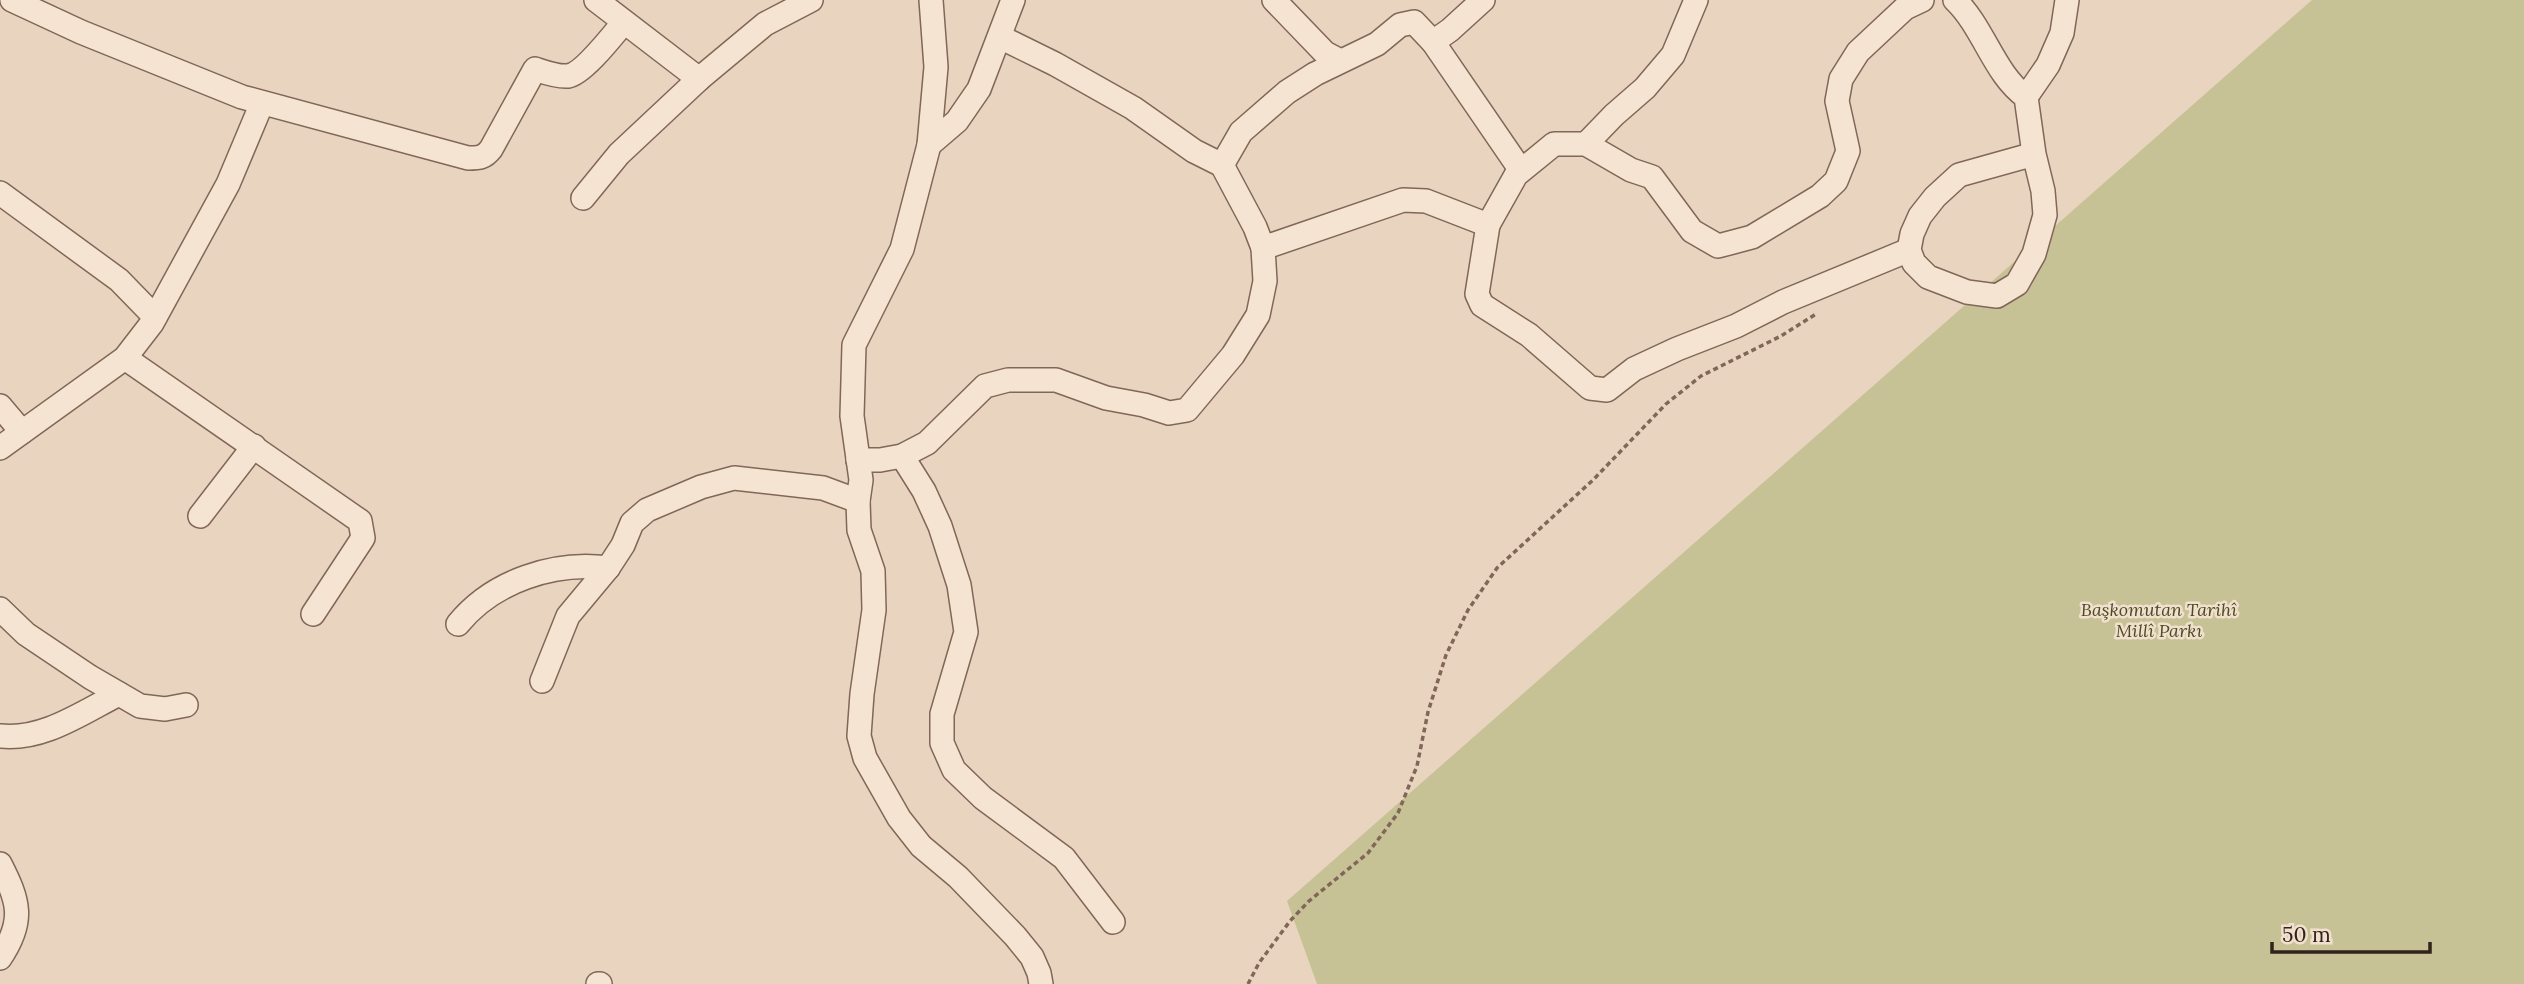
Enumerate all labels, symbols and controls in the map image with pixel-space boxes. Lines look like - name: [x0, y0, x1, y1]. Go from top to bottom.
- park label: Başkomutan Tarihî Millî Parkı: [2081, 598, 2237, 642]
- scale bar: [2272, 911, 2430, 955]
- text: 50 m: [2282, 921, 2331, 948]

